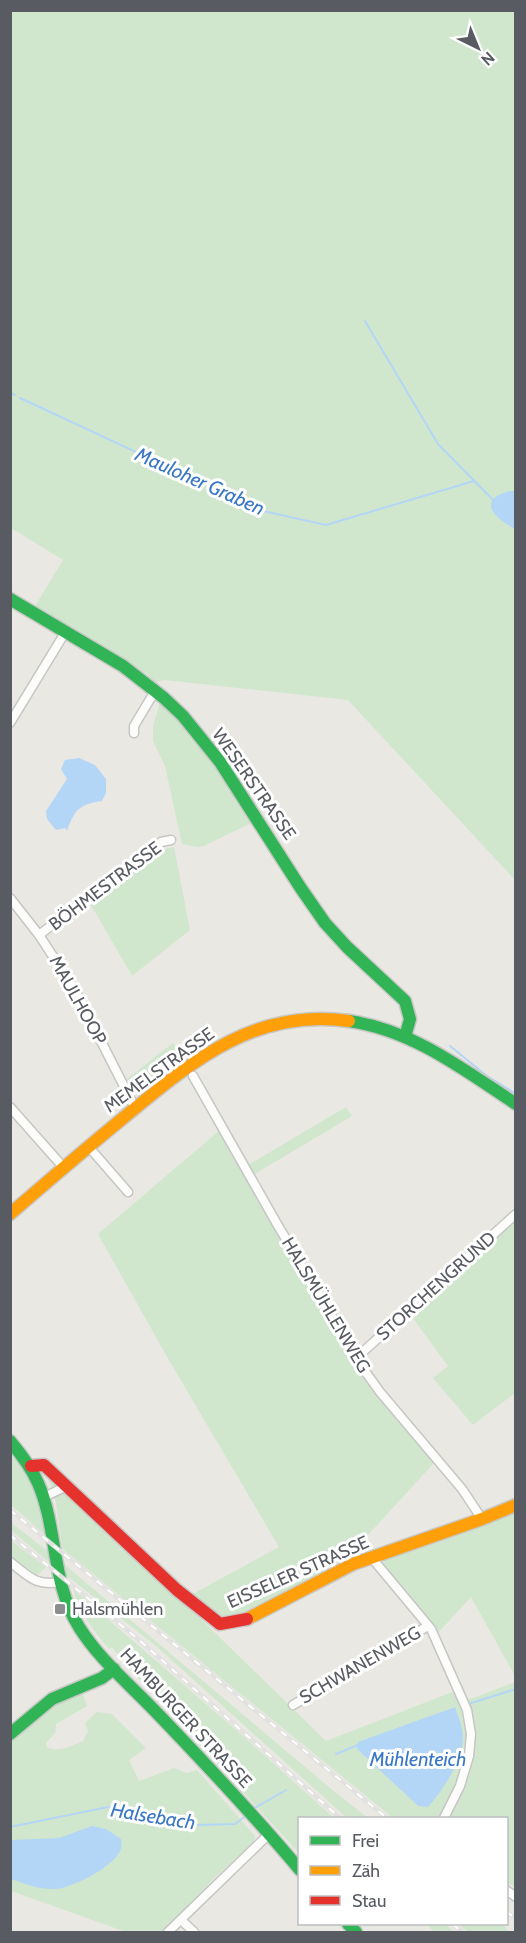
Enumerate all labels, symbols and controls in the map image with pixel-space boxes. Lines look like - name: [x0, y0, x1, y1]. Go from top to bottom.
- north arrow: [448, 18, 508, 78]
- text: N: [477, 48, 499, 69]
- water label: Mauloher Graben: [131, 441, 268, 520]
- street label: WESERSTRASSE: [207, 724, 301, 844]
- street label: BÖHMESTRASSE: [45, 837, 165, 935]
- street label: MAULHOOP: [45, 952, 111, 1048]
- street label: MEMELSTRASSE: [100, 1023, 219, 1117]
- street label: STORCHENGRUND: [372, 1227, 500, 1345]
- street label: HALSMÜHLENWEG: [277, 1233, 375, 1377]
- street label: EISSELER STRASSE: [224, 1531, 372, 1613]
- place label: Halsmühlen: [72, 1598, 163, 1620]
- marker: Halsmühlen: [53, 1602, 67, 1616]
- street label: SCHWANENWEG: [296, 1621, 424, 1709]
- street label: HAMBURGER STRASSE: [116, 1644, 256, 1792]
- water label: Mühlenteich: [369, 1747, 466, 1771]
- water label: Halsebach: [109, 1797, 197, 1835]
- legend: [298, 1817, 508, 1925]
- text: Frei: [352, 1830, 379, 1852]
- text: Zäh: [352, 1860, 380, 1882]
- text: Stau: [352, 1890, 386, 1912]

